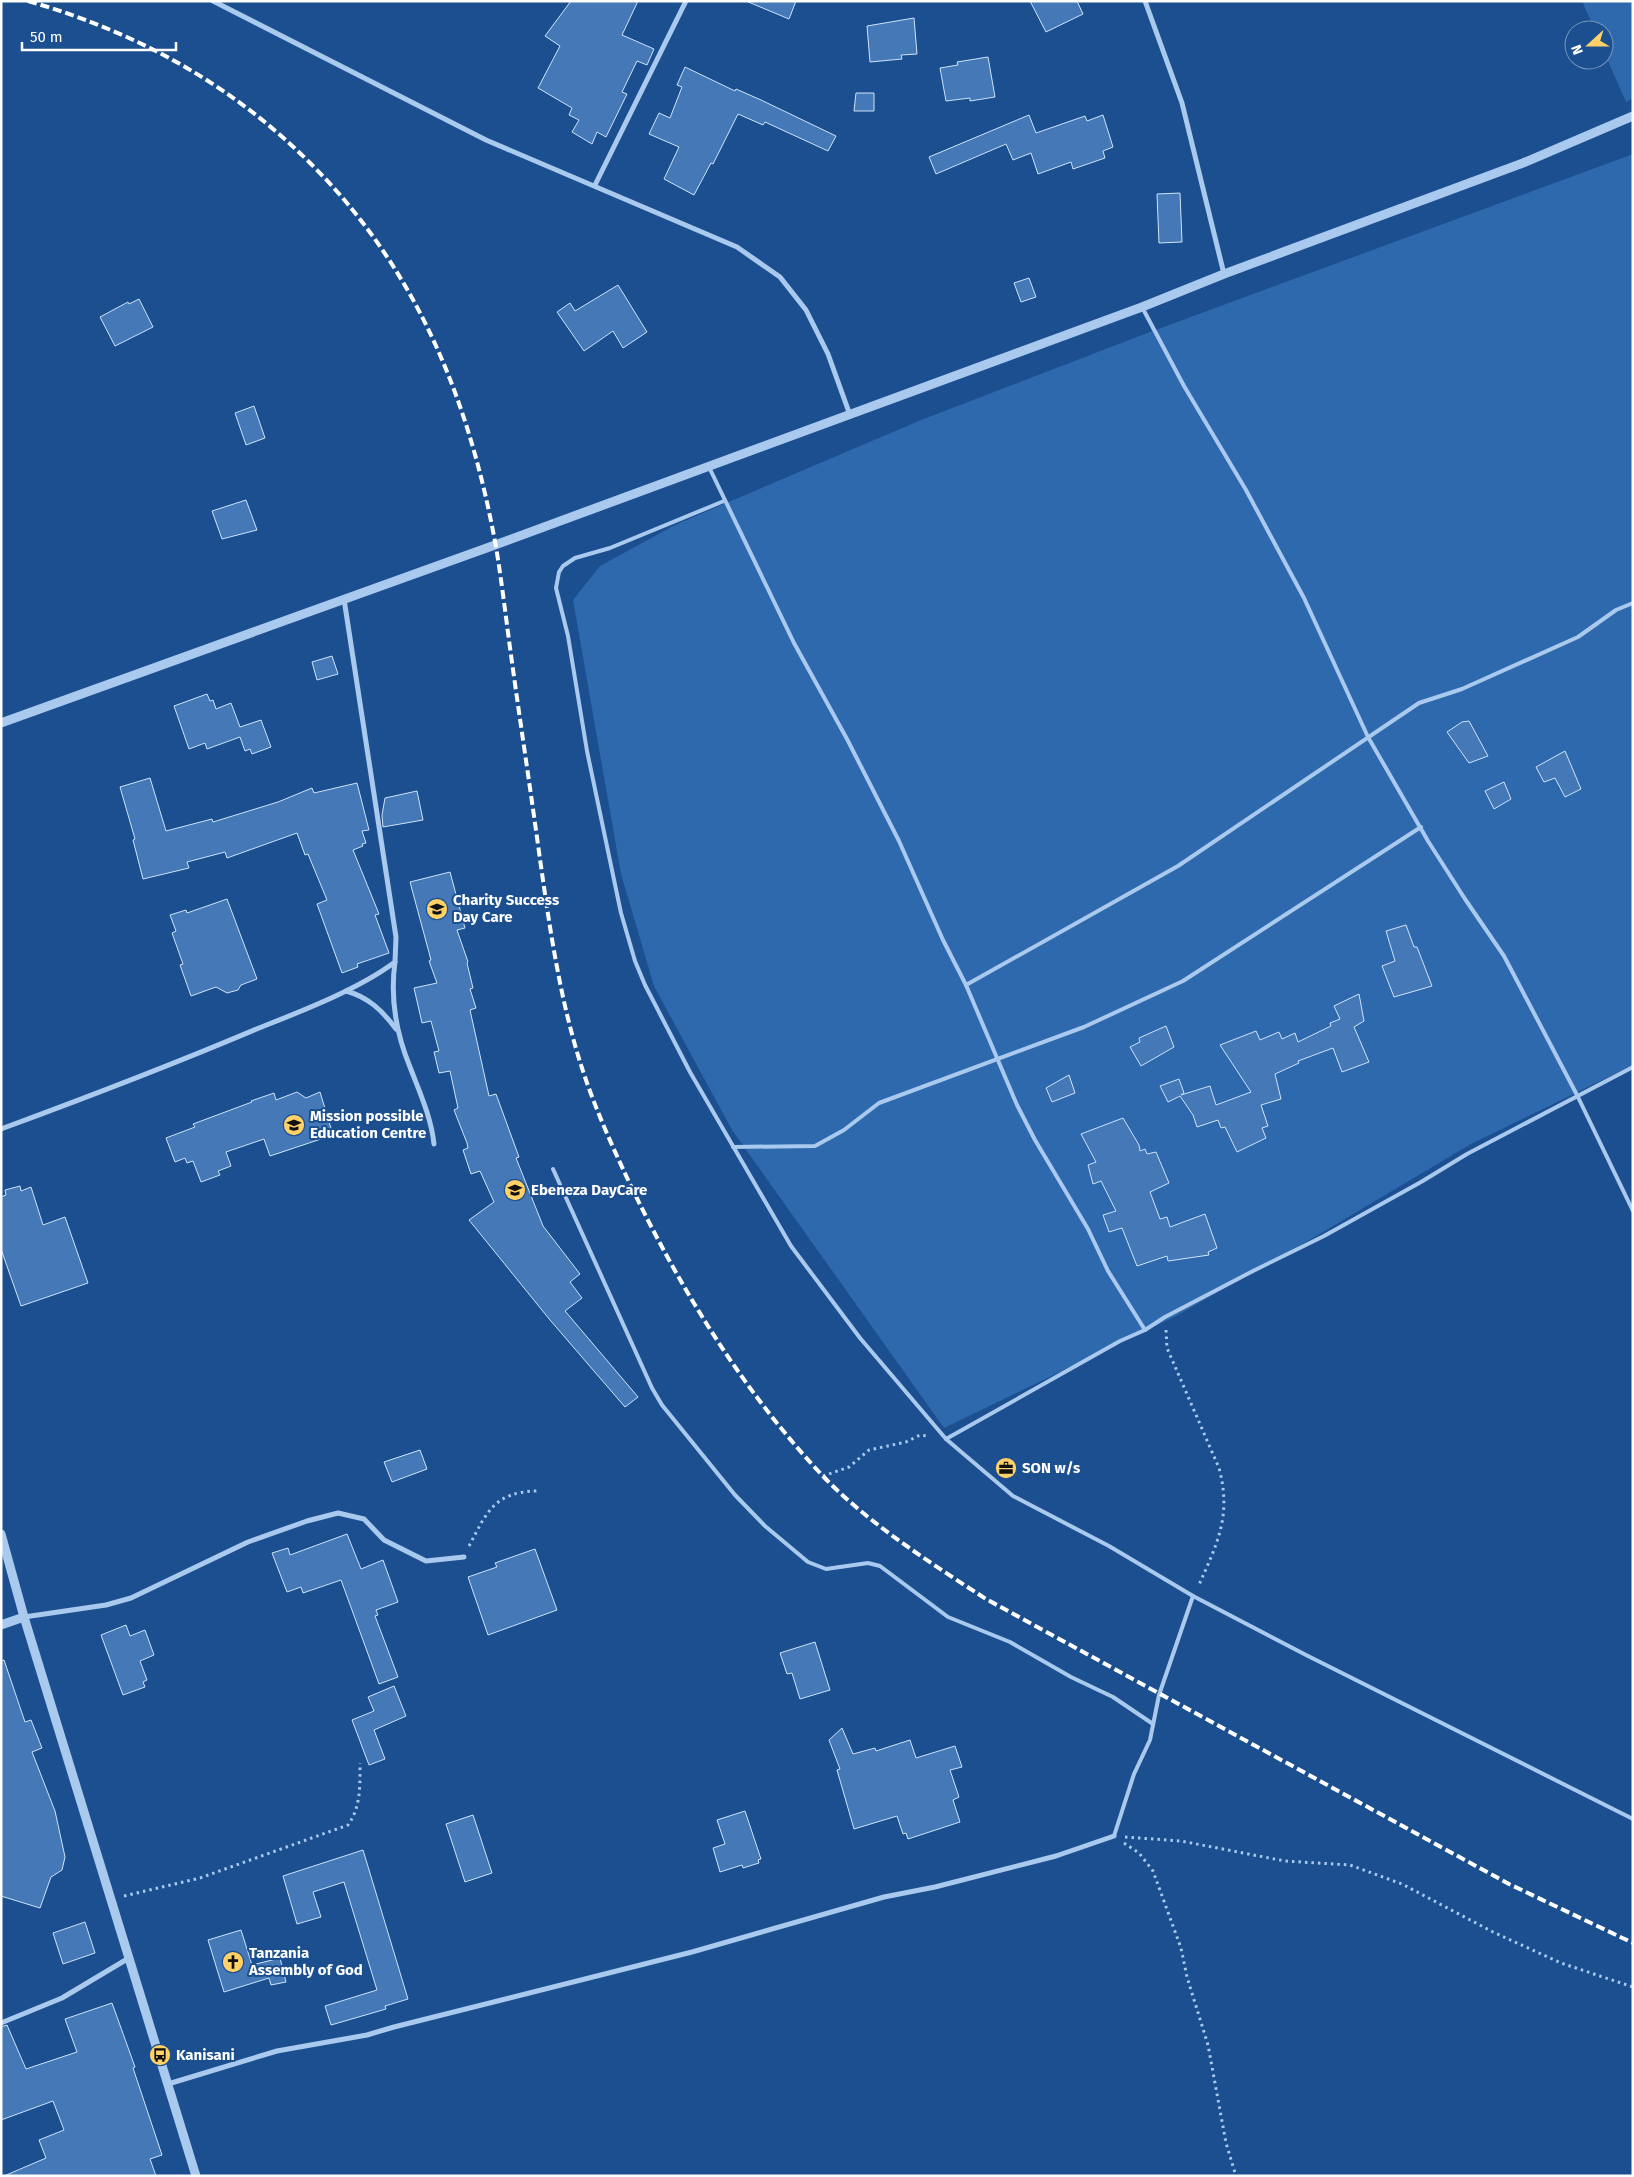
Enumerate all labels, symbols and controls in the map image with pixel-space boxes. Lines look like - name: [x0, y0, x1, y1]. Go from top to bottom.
- scale bar: [22, 20, 176, 52]
- north arrow: [1564, 20, 1614, 70]
- text: 50 m: [30, 28, 63, 46]
- text: N: [1568, 42, 1587, 57]
- place label: Charity Success Day Care: [453, 891, 559, 926]
- school or university icon: Charity Success Day Care: [425, 897, 449, 921]
- place label: Mission possible Education Centre: [310, 1107, 426, 1142]
- school or university icon: Mission possible Education Centre: [282, 1113, 306, 1137]
- school or university icon: Ebeneza DayCare: [503, 1178, 527, 1202]
- place label: Ebeneza DayCare: [531, 1181, 647, 1199]
- office icon: SON w/s: [994, 1456, 1018, 1480]
- place label: SON w/s: [1022, 1459, 1080, 1477]
- place label: Tanzania Assembly of God: [248, 1944, 363, 1979]
- church icon: Tanzania Assembly of God: [221, 1950, 245, 1974]
- bus stop icon: Kanisani: [148, 2043, 172, 2067]
- place label: Kanisani: [176, 2046, 235, 2064]

